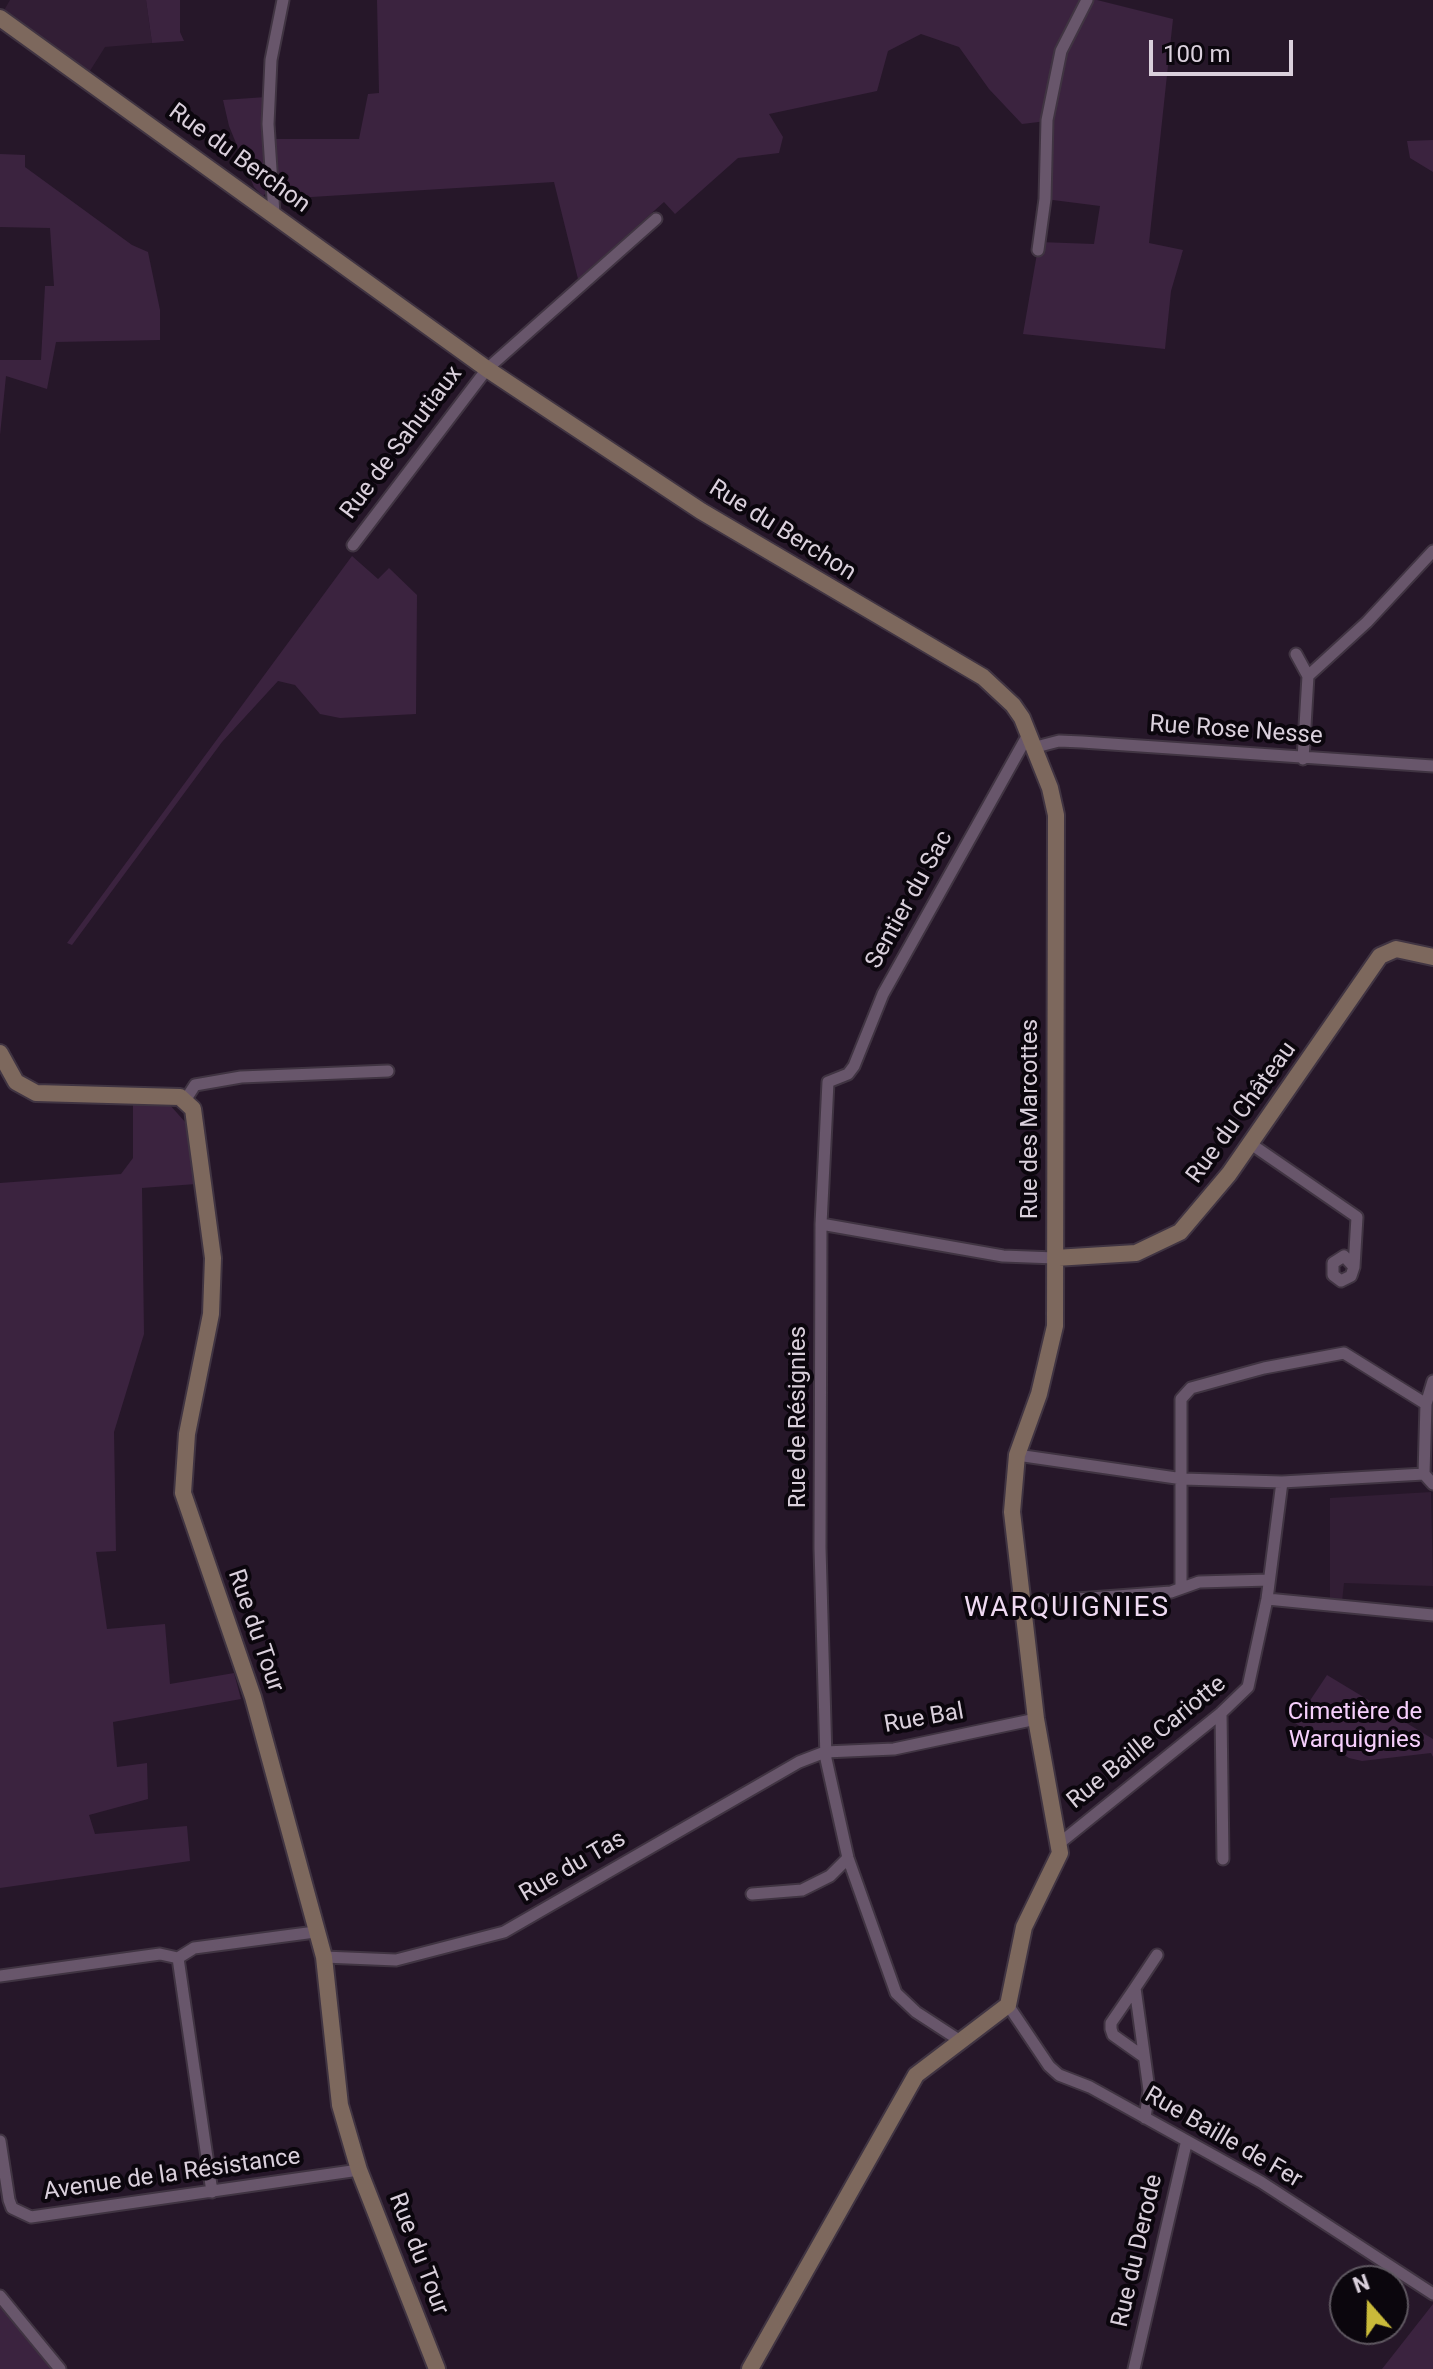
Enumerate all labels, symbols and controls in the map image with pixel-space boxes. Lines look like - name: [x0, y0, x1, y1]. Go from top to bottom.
- scale bar: [1153, 24, 1297, 74]
- text: 100 m: [1163, 40, 1230, 68]
- street label: Rue du Berchon: [163, 98, 315, 220]
- street label: Rue de Sahutiaux: [335, 361, 469, 525]
- street label: Rue du Berchon: [703, 474, 861, 588]
- street label: Rue Rose Nesse: [1148, 711, 1324, 751]
- street label: Sentier du Sac: [860, 826, 960, 974]
- street label: Rue des Marcottes: [1017, 1019, 1045, 1219]
- street label: Rue du Château: [1181, 1037, 1303, 1189]
- street label: Rue de Résignies: [785, 1326, 813, 1508]
- street label: Rue du Tour: [221, 1566, 289, 1696]
- district label: WARQUIGNIES: [964, 1592, 1170, 1626]
- street label: Rue Baille Cariotte: [1062, 1670, 1232, 1816]
- street label: Rue Bal: [882, 1698, 966, 1740]
- park label: Cimetière de Warquignies: [1288, 1699, 1422, 1755]
- street label: Rue du Tas: [515, 1825, 631, 1909]
- street label: Rue Baille de Fer: [1139, 2081, 1307, 2195]
- street label: Avenue de la Résistance: [42, 2143, 302, 2207]
- street label: Rue du Derode: [1106, 2172, 1170, 2330]
- street label: Rue du Tour: [382, 2189, 454, 2319]
- north arrow: [1329, 2265, 1409, 2345]
- text: N: [1350, 2269, 1373, 2298]

